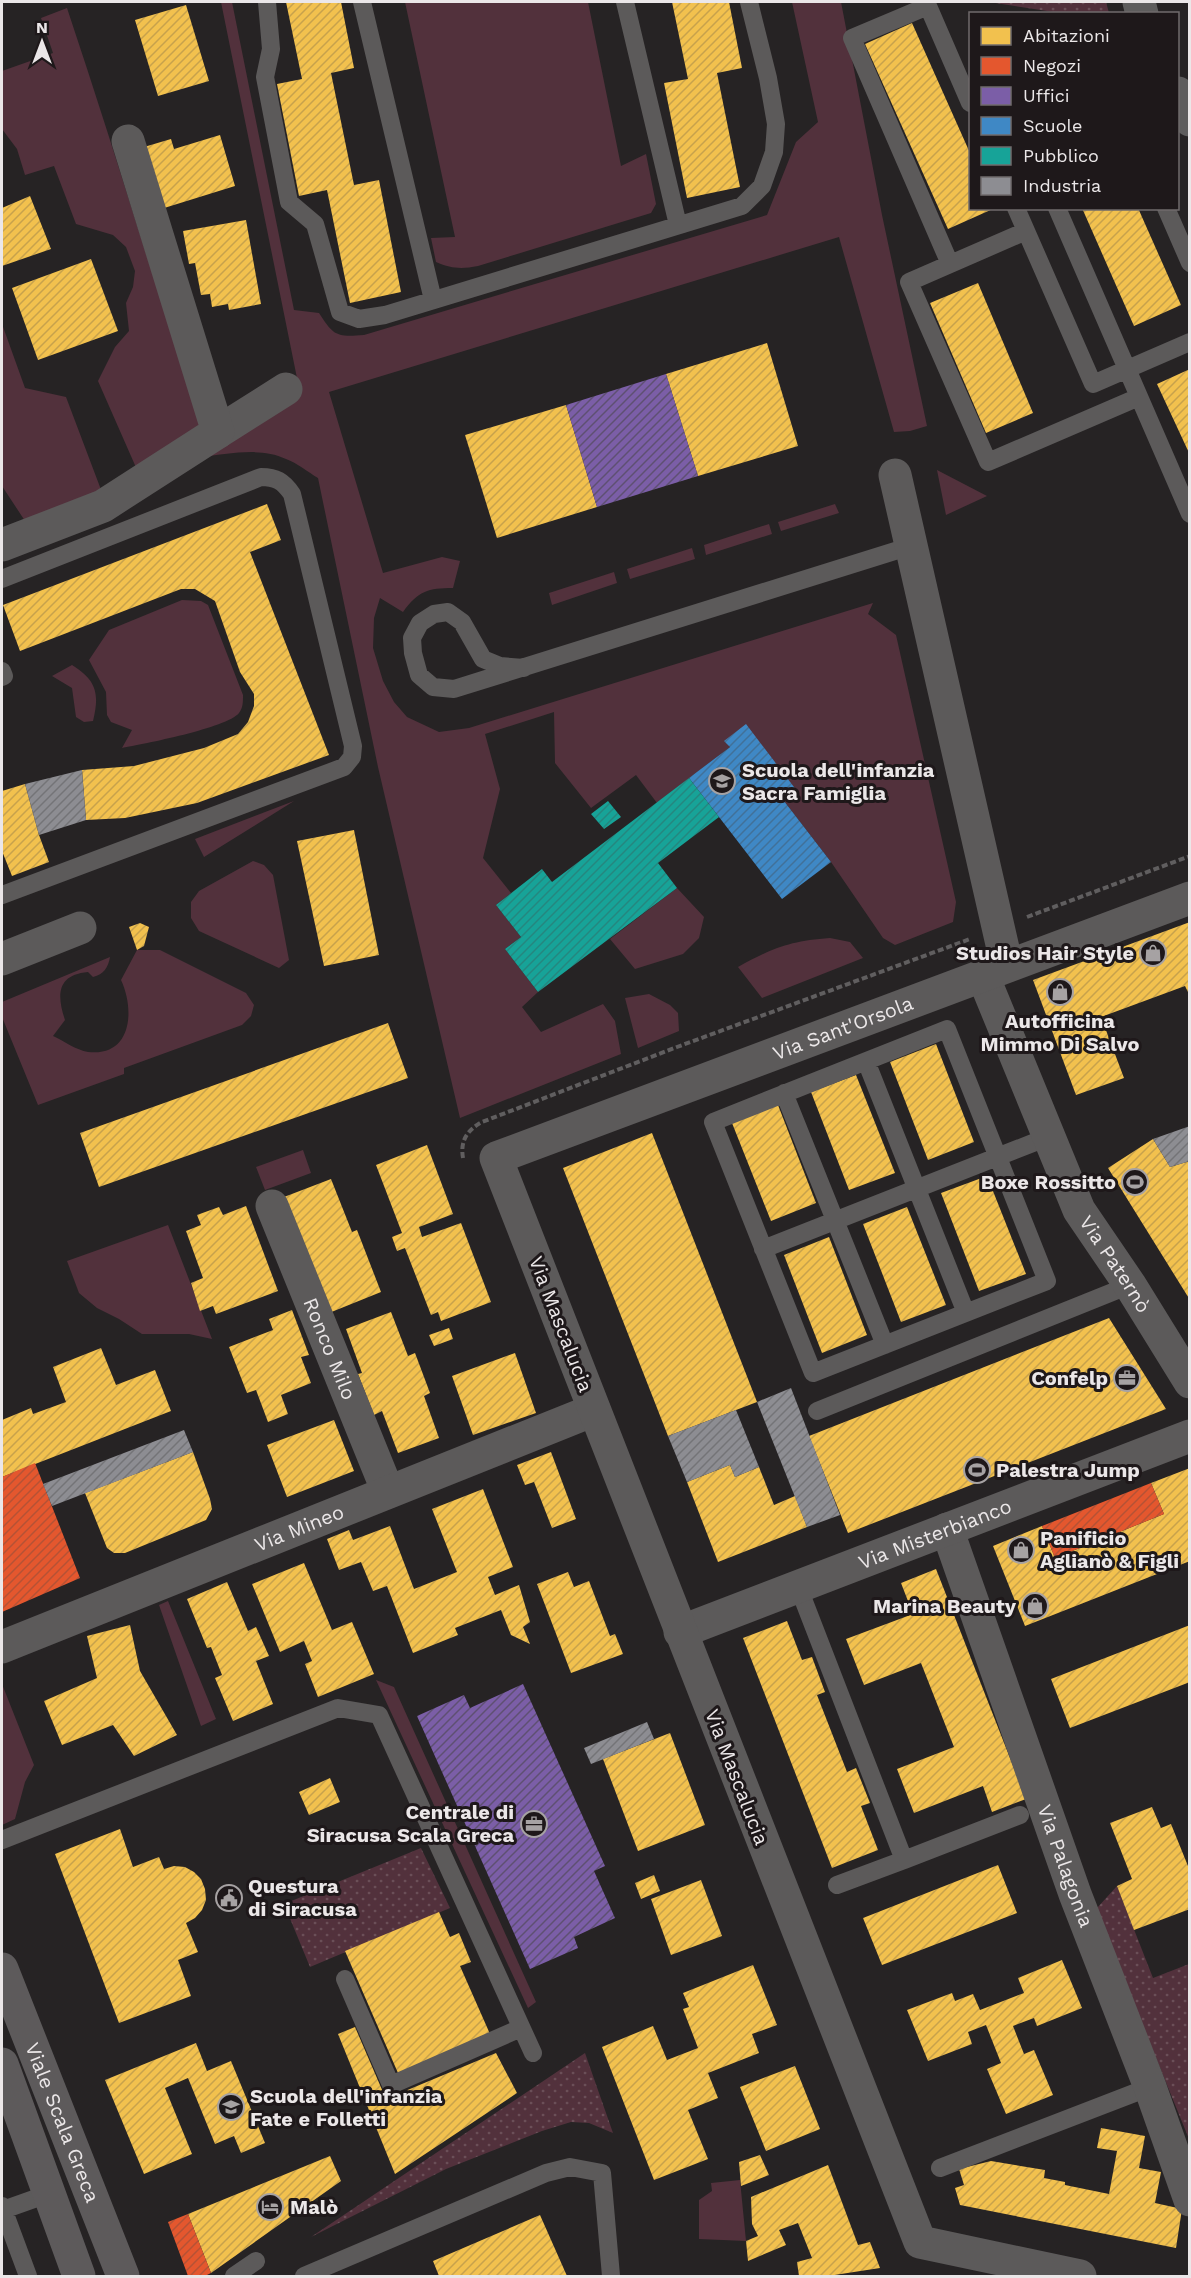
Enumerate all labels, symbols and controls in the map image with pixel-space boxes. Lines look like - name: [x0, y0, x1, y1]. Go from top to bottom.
- north arrow: [12, 12, 72, 72]
- legend: [969, 12, 1179, 210]
- text: N: [36, 18, 48, 37]
- text: Abitazioni: [1023, 25, 1110, 46]
- text: Negozi: [1023, 55, 1081, 76]
- text: Uffici: [1023, 85, 1070, 106]
- text: Scuole: [1023, 115, 1082, 136]
- text: Pubblico: [1023, 145, 1099, 166]
- text: Industria: [1023, 175, 1101, 196]
- place label: Scuola dell'infanzia Sacra Famiglia: [742, 758, 935, 805]
- school or university icon: Scuola dell'infanzia Sacra Famiglia: [707, 766, 737, 796]
- shop icon: Studios Hair Style: [1138, 938, 1168, 968]
- place label: Studios Hair Style: [956, 941, 1134, 965]
- shop icon: Autofficina Mimmo Di Salvo: [1045, 977, 1075, 1007]
- street label: Via Sant'Orsola: [769, 991, 916, 1065]
- place label: Autofficina Mimmo Di Salvo: [981, 1009, 1139, 1056]
- sports icon: Boxe Rossitto: [1120, 1167, 1150, 1197]
- place label: Boxe Rossitto: [981, 1170, 1116, 1194]
- street label: Via Paternò: [1074, 1211, 1156, 1317]
- street label: Via Mascalucia: [524, 1253, 598, 1395]
- street label: Ronco Milo: [298, 1294, 361, 1403]
- office icon: Confelp: [1112, 1363, 1142, 1393]
- place label: Confelp: [1031, 1366, 1108, 1390]
- sports icon: Palestra Jump: [962, 1455, 992, 1485]
- place label: Palestra Jump: [996, 1458, 1140, 1482]
- street label: Via Misterbianco: [855, 1494, 1015, 1574]
- street label: Via Mineo: [251, 1499, 347, 1557]
- place label: Panificio Aglianò & Figli: [1040, 1526, 1179, 1573]
- shop icon: Panificio Aglianò & Figli: [1006, 1535, 1036, 1565]
- shop icon: Marina Beauty: [1020, 1591, 1050, 1621]
- place label: Marina Beauty: [873, 1594, 1017, 1618]
- street label: Via Mascalucia: [700, 1706, 774, 1848]
- place label: Centrale di Siracusa Scala Greca: [307, 1800, 514, 1847]
- street label: Via Palagonia: [1033, 1801, 1099, 1931]
- office icon: Centrale di Siracusa Scala Greca: [519, 1809, 549, 1839]
- place label: Questura di Siracusa: [248, 1874, 357, 1921]
- public building icon: Questura di Siracusa: [214, 1883, 244, 1913]
- street label: Viale Scala Greca: [20, 2039, 105, 2206]
- place label: Scuola dell'infanzia Fate e Folletti: [250, 2084, 443, 2131]
- school or university icon: Scuola dell'infanzia Fate e Folletti: [216, 2092, 246, 2122]
- hotel icon: Malò: [255, 2192, 285, 2222]
- place label: Malò: [290, 2195, 338, 2219]

